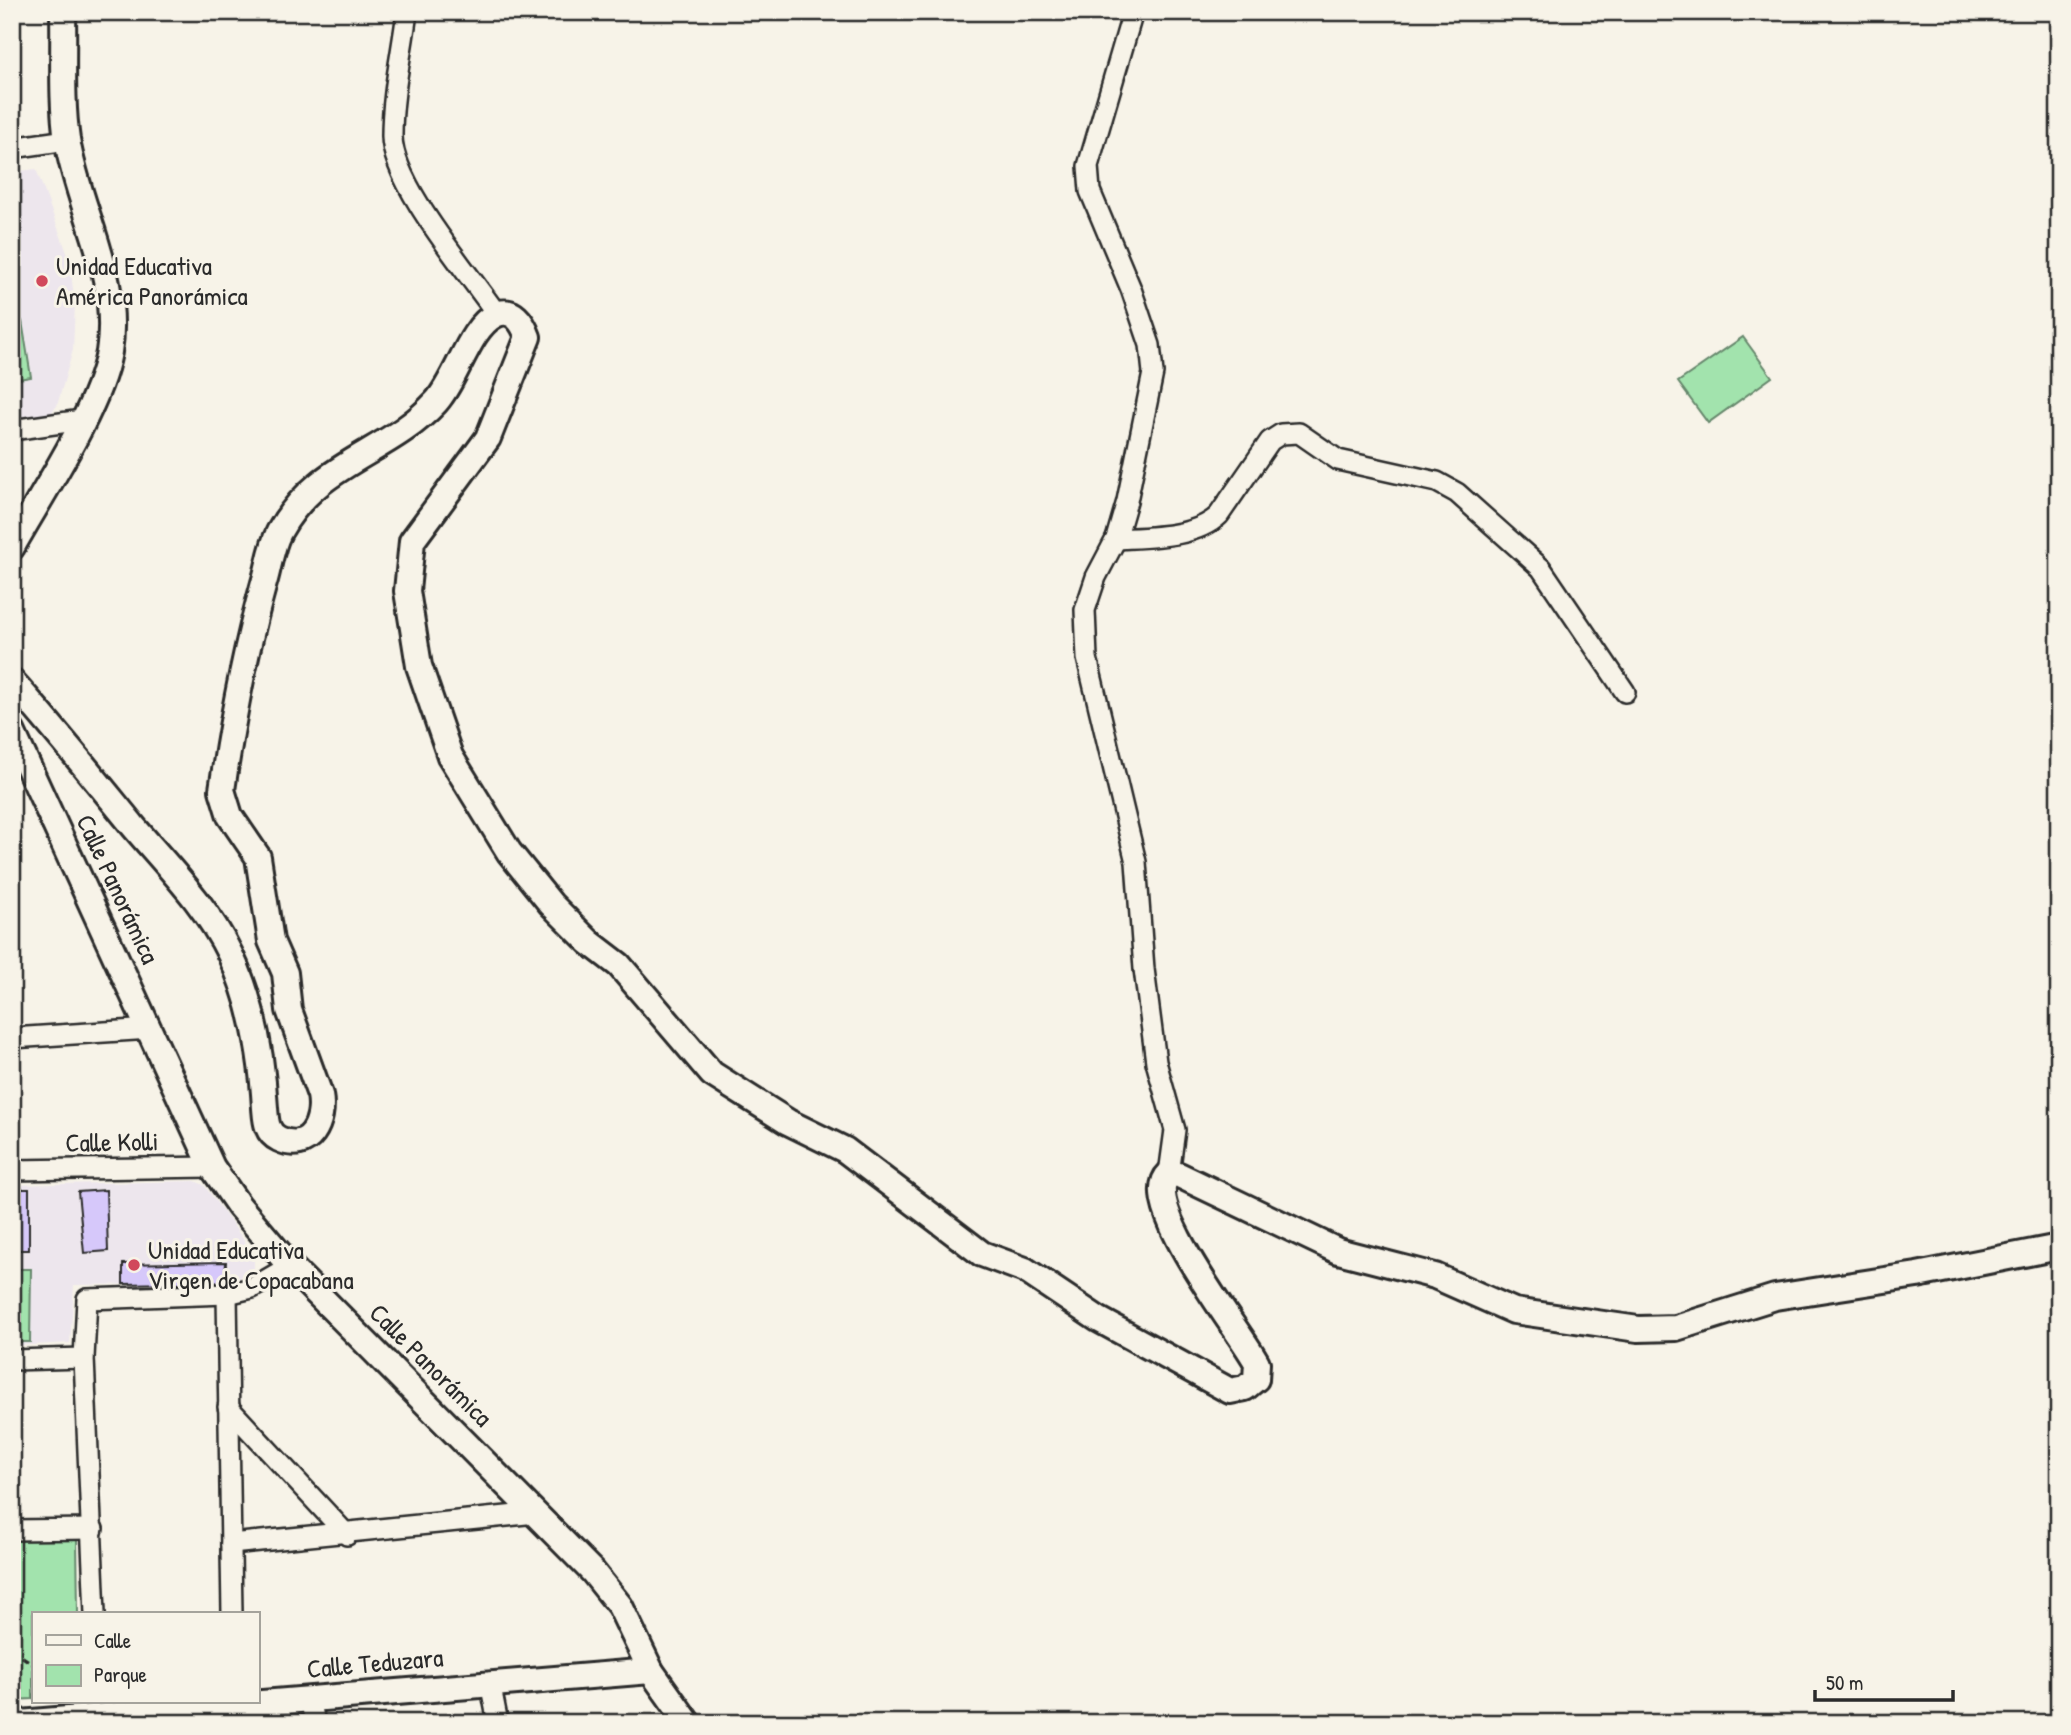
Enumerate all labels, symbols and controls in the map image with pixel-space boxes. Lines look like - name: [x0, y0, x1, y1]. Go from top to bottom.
- place label: Unidad Educativa América Panorámica: [56, 248, 248, 313]
- marker: Unidad Educativa América Panorámica: [34, 273, 50, 289]
- street label: Calle Panorámica: [69, 808, 168, 969]
- street label: Calle Kolli: [65, 1123, 159, 1160]
- place label: Unidad Educativa Virgen de Copacabana: [148, 1232, 354, 1297]
- marker: Unidad Educativa Virgen de Copacabana: [126, 1257, 142, 1273]
- street label: Calle Panorámica: [362, 1295, 501, 1434]
- legend: [32, 1612, 259, 1704]
- text: Calle: [94, 1626, 131, 1655]
- street label: Calle Teduzara: [305, 1639, 445, 1686]
- scale bar: [1815, 1658, 1954, 1702]
- text: Parque: [94, 1660, 147, 1689]
- text: 50 m: [1826, 1668, 1863, 1697]

